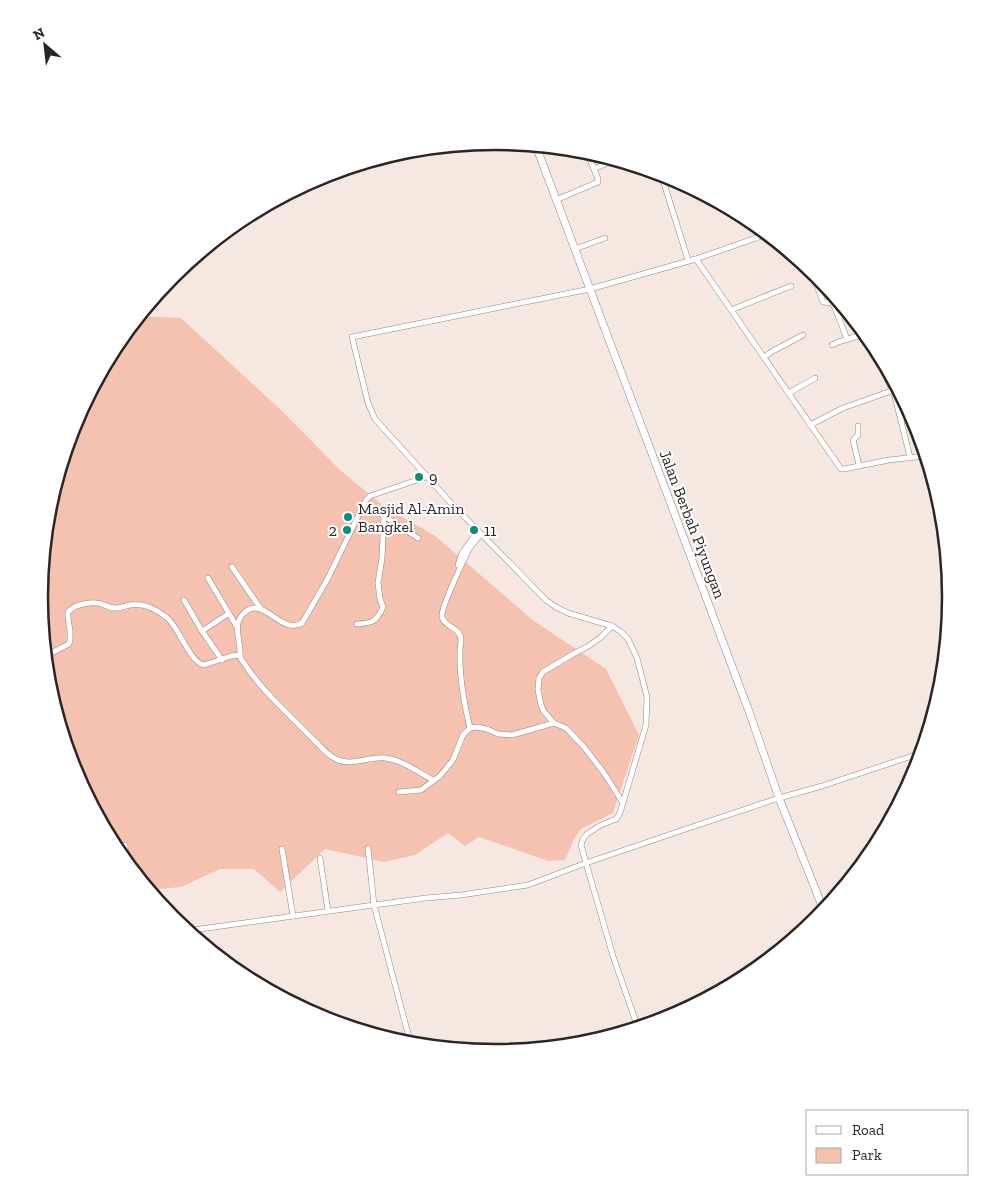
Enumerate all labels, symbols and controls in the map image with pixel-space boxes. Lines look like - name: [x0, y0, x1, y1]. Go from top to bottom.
- north arrow: [20, 20, 70, 70]
- text: N: [30, 24, 48, 44]
- street label: Jalan Berbah Piyungan: [655, 447, 730, 602]
- place label: 9: [429, 468, 438, 487]
- marker: 9: [413, 471, 425, 483]
- place label: Masjid Al-Amin Bangkel: [358, 499, 465, 536]
- marker: Masjid Al-Amin Bangkel: [342, 511, 354, 523]
- place label: 2: [329, 521, 337, 540]
- place label: 11: [484, 521, 496, 540]
- marker: 2: [341, 524, 353, 536]
- marker: 11: [468, 524, 480, 536]
- legend: [806, 1110, 969, 1175]
- text: Road: [852, 1121, 885, 1139]
- text: Park: [852, 1146, 882, 1164]

